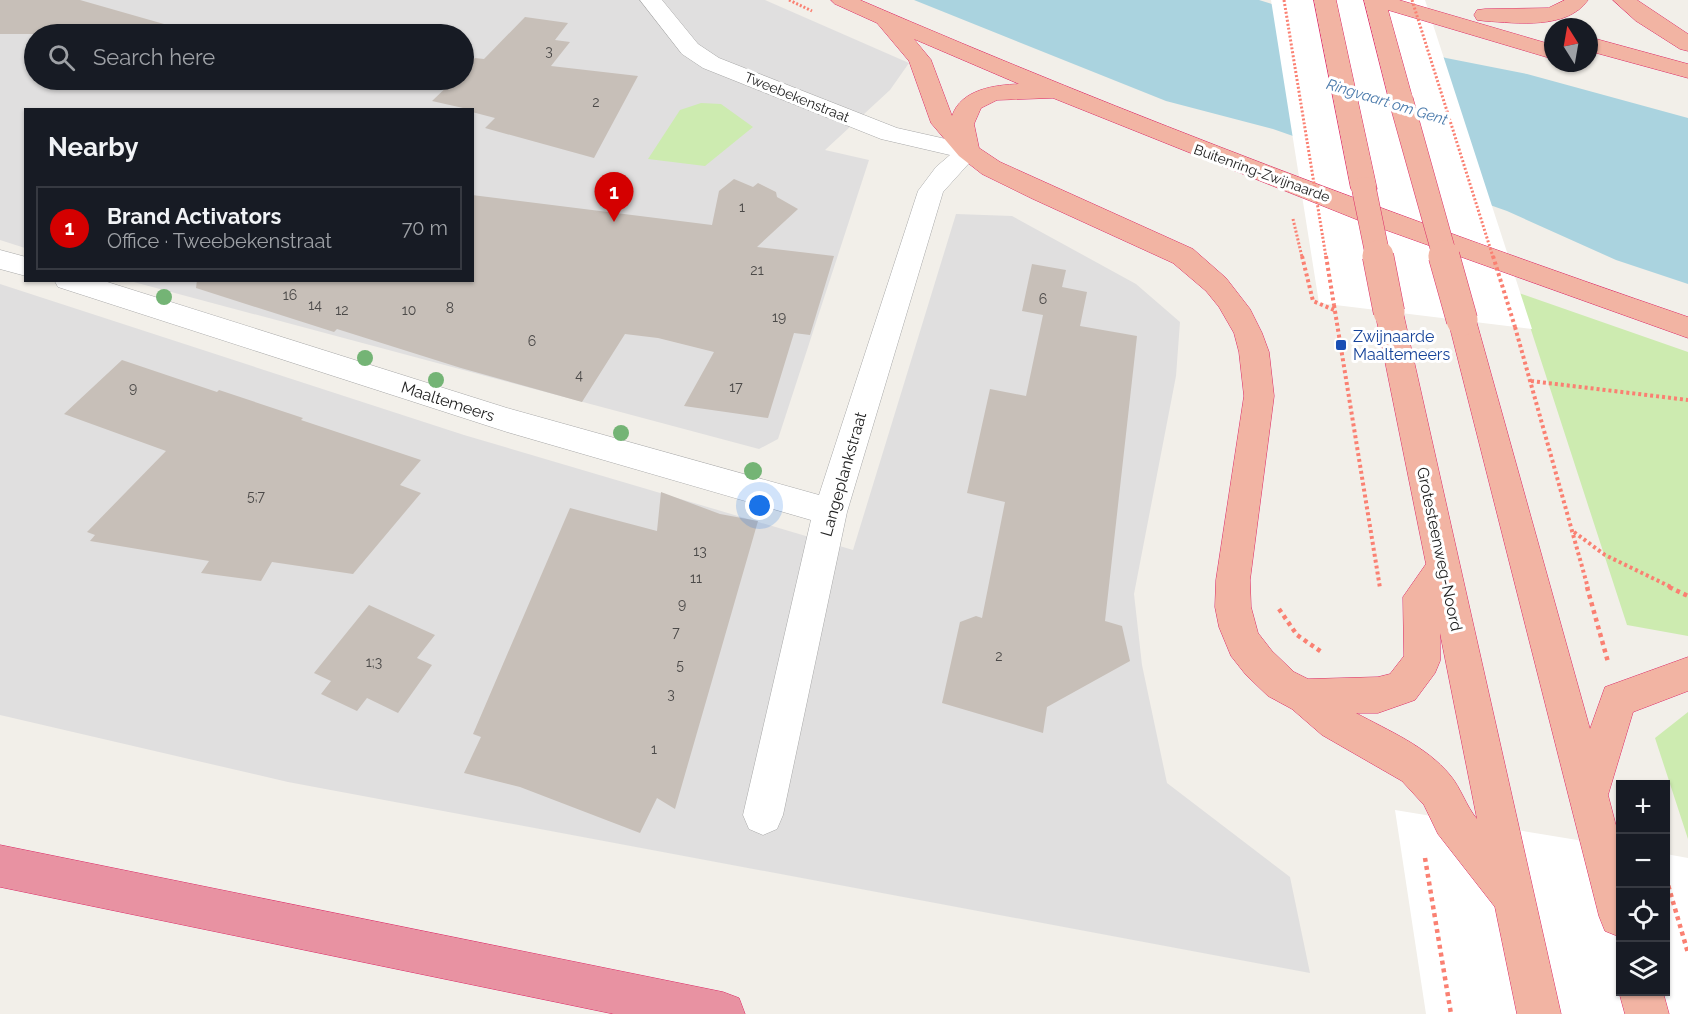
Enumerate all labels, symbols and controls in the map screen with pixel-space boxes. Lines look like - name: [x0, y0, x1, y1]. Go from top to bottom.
- north arrow: [1544, 18, 1598, 72]
- search box: [24, 24, 474, 90]
- icon: search: [45, 41, 78, 74]
- house number: 3: [545, 43, 553, 59]
- text: Search here: [93, 44, 215, 70]
- street label: Tweebekenstraat: [742, 69, 852, 125]
- water label: Ringvaart om Gent: [1324, 75, 1450, 129]
- house number: 2: [592, 94, 600, 110]
- text: Nearby: [48, 132, 138, 162]
- street label: Buitenring-Zwijnaarde: [1192, 141, 1332, 205]
- pin: 1: [594, 172, 634, 222]
- house number: 1: [739, 199, 745, 215]
- text: Brand Activators: [107, 203, 281, 229]
- text: 1: [65, 216, 74, 240]
- text: 70 m: [402, 216, 448, 240]
- text: Office · Tweebekenstraat: [107, 229, 332, 253]
- house number: 21: [750, 262, 764, 278]
- house number: 16: [283, 287, 297, 303]
- house number: 6: [1039, 291, 1047, 307]
- house number: 14: [308, 297, 322, 313]
- house number: 8: [446, 300, 454, 316]
- house number: 12: [335, 302, 349, 318]
- house number: 10: [402, 302, 416, 318]
- house number: 19: [772, 309, 786, 325]
- place label: Zwijnaarde Maaltemeers: [1353, 327, 1450, 364]
- house number: 6: [528, 333, 536, 349]
- marker: Zwijnaarde Maaltemeers: [1334, 338, 1348, 352]
- house number: 4: [575, 367, 583, 383]
- street label: Maaltemeers: [399, 377, 497, 426]
- house number: 17: [729, 379, 743, 395]
- house number: 9: [129, 380, 137, 396]
- street label: Langeplankstraat: [817, 409, 871, 539]
- street label: Grotesteenweg-Noord: [1413, 465, 1466, 633]
- house number: 5;7: [247, 488, 265, 504]
- your location: [745, 491, 774, 520]
- house number: 13: [693, 543, 707, 559]
- house number: 11: [690, 570, 702, 586]
- house number: 9: [678, 596, 686, 612]
- house number: 7: [672, 624, 680, 640]
- house number: 2: [995, 648, 1003, 664]
- house number: 1;3: [366, 654, 382, 670]
- house number: 5: [676, 657, 684, 673]
- house number: 3: [667, 686, 675, 702]
- house number: 1: [651, 741, 657, 757]
- map controls: [1616, 780, 1670, 996]
- button: +: [1616, 780, 1670, 834]
- button: −: [1616, 834, 1670, 888]
- button: locate: [1616, 888, 1670, 942]
- button: layers: [1616, 942, 1670, 996]

